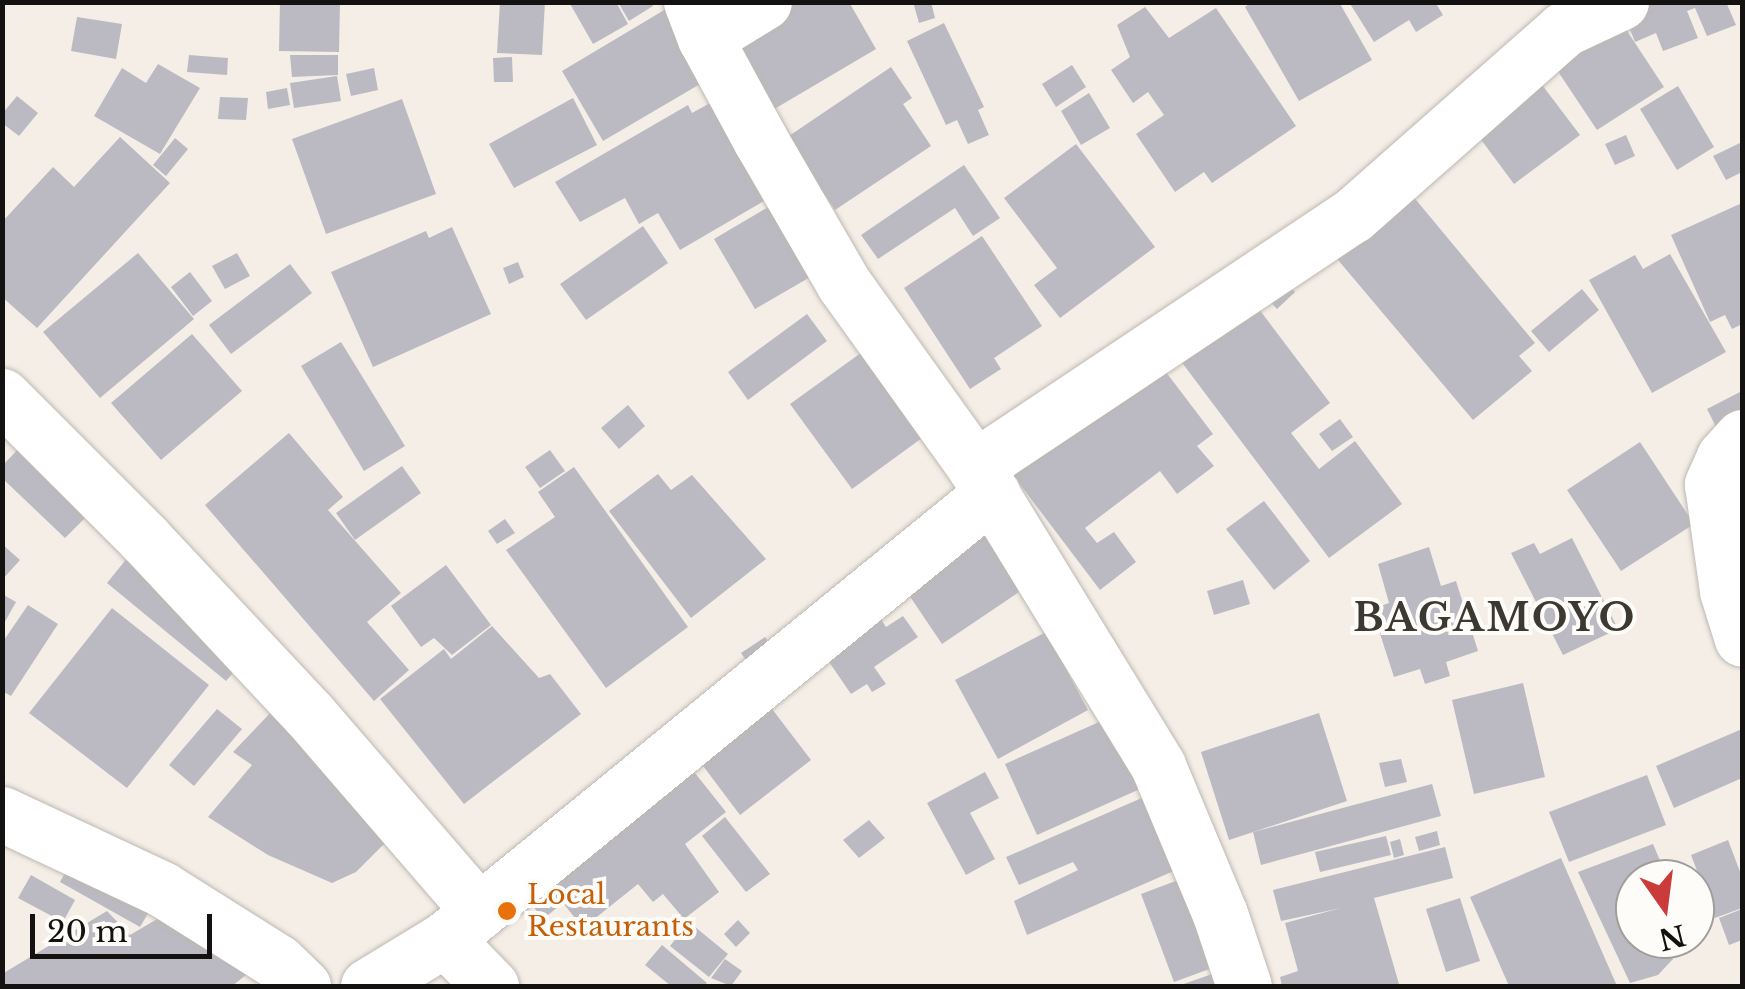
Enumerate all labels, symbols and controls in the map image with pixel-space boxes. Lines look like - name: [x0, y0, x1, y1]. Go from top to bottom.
- district label: BAGAMOYO: [1353, 595, 1637, 641]
- north arrow: [1615, 859, 1715, 959]
- place label: Local Restaurants: [527, 878, 694, 944]
- scale bar: [35, 894, 218, 956]
- marker: Local Restaurants: [496, 900, 518, 922]
- text: 20 m: [47, 913, 128, 950]
- text: N: [1655, 916, 1689, 957]

